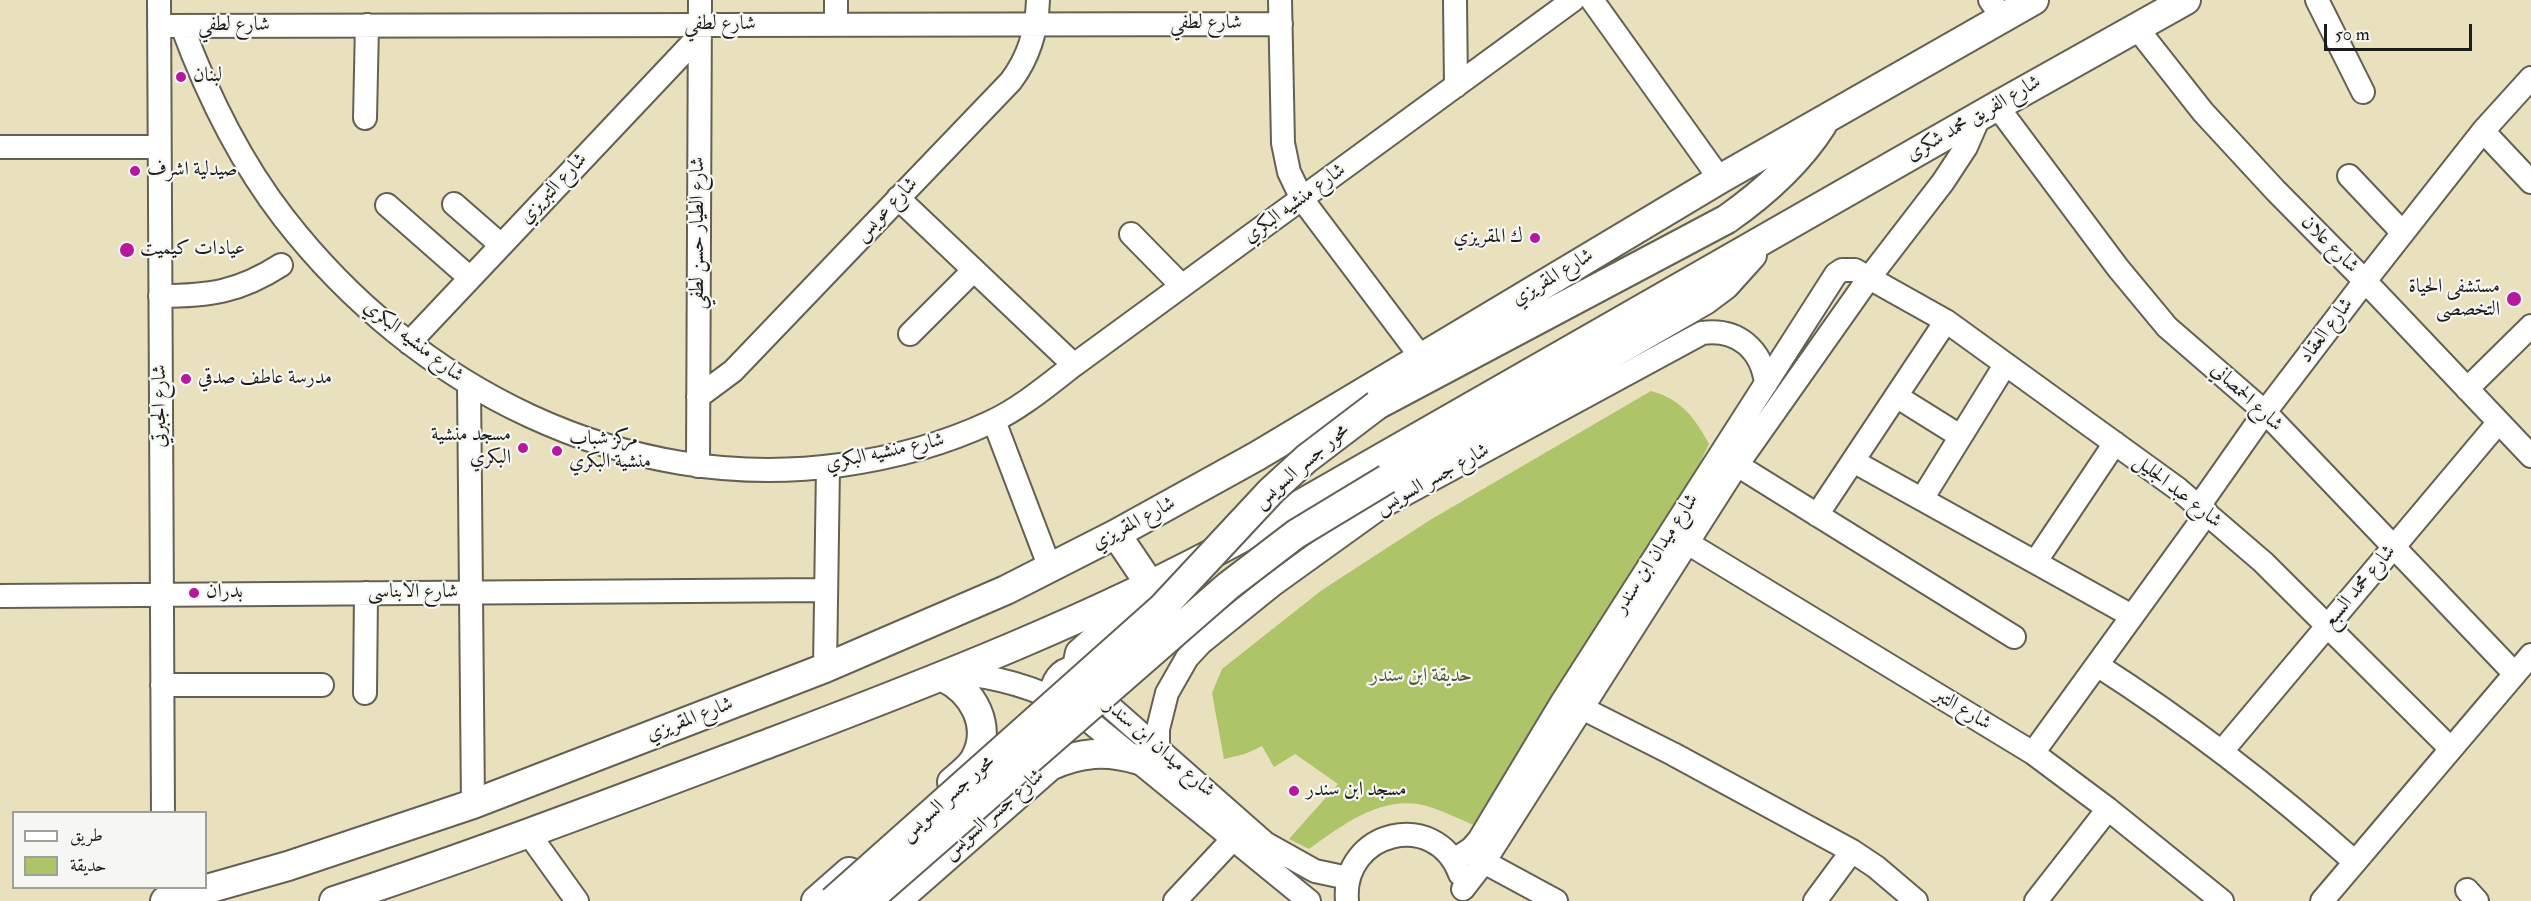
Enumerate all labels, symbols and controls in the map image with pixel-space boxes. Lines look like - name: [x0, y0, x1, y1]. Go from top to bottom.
- street label: شارع لطفي: [1170, 12, 1242, 36]
- scale bar: [2327, 12, 2476, 50]
- street label: شارع لطفي: [684, 13, 756, 37]
- street label: شارع لطفي: [198, 14, 270, 38]
- text: 50 m: [2335, 23, 2370, 46]
- place label: لبنان: [193, 65, 222, 89]
- marker: لبنان: [174, 70, 188, 84]
- street label: شارع الفريق محمد شكرى: [1902, 71, 2046, 167]
- street label: شارع التبريزي: [515, 148, 593, 230]
- street label: شارع الطيار حسن لطفي: [687, 157, 711, 309]
- place label: صيدلية اشرف: [147, 159, 237, 183]
- street label: شارع منشيه البكري: [1239, 159, 1351, 249]
- marker: صيدلية اشرف: [128, 164, 142, 178]
- street label: شارع عويس: [850, 173, 924, 247]
- street label: شارع علان: [2295, 211, 2363, 279]
- place label: ك المقريزي: [1453, 226, 1523, 250]
- marker: ك المقريزي: [1528, 231, 1542, 245]
- place label: عيادات كيميت: [140, 238, 245, 262]
- marker: عيادات كيميت: [118, 241, 136, 259]
- street label: شارع المقريزي: [1508, 244, 1598, 312]
- place label: مستشفى الحياة التخصصى: [2409, 276, 2500, 323]
- marker: مستشفى الحياة التخصصى: [2505, 290, 2523, 308]
- street label: شارع العقاد: [2295, 294, 2359, 368]
- street label: شارع منشيه البكري: [358, 295, 468, 389]
- street label: شارع الحمصاني: [2205, 359, 2287, 437]
- street label: شارع الجبرتي: [149, 364, 173, 448]
- place label: مدرسة عاطف صدقي: [198, 367, 332, 391]
- marker: مدرسة عاطف صدقي: [179, 372, 193, 386]
- street label: محور جسر السويس: [1249, 419, 1355, 515]
- place label: مسجد منشية البكري: [431, 424, 511, 471]
- place label: مركز شباب منشية البكري: [569, 428, 651, 475]
- street label: شارع منشيه البكري: [823, 429, 947, 477]
- street label: شارع جسر السويس: [1372, 439, 1494, 521]
- marker: مسجد منشية البكري: [516, 441, 530, 455]
- marker: مركز شباب منشية البكري: [550, 444, 564, 458]
- street label: شارع عبد الجليل: [2128, 450, 2226, 534]
- street label: شارع ميدان ابن سندر: [1609, 490, 1705, 618]
- street label: شارع المقريزي: [1088, 492, 1180, 556]
- street label: شارع محمد السبع: [2318, 541, 2402, 633]
- place label: بدران: [206, 581, 243, 605]
- street label: شارع الابناسى: [368, 581, 458, 605]
- marker: بدران: [187, 586, 201, 600]
- park label: حديقة ابن سندر: [1370, 665, 1472, 689]
- street label: شارع التبر: [1929, 684, 1995, 736]
- street label: شارع المقريزي: [643, 692, 737, 748]
- street label: شارع ميدان ابن سندر: [1099, 695, 1219, 803]
- street label: محور جسر السويس: [896, 750, 1000, 848]
- street label: شارع جسر السويس: [938, 765, 1050, 865]
- place label: مسجد ابن سندر: [1306, 779, 1407, 803]
- marker: مسجد ابن سندر: [1287, 784, 1301, 798]
- legend: [12, 811, 207, 889]
- text: طريق: [70, 824, 103, 847]
- text: حديقة: [70, 854, 106, 877]

